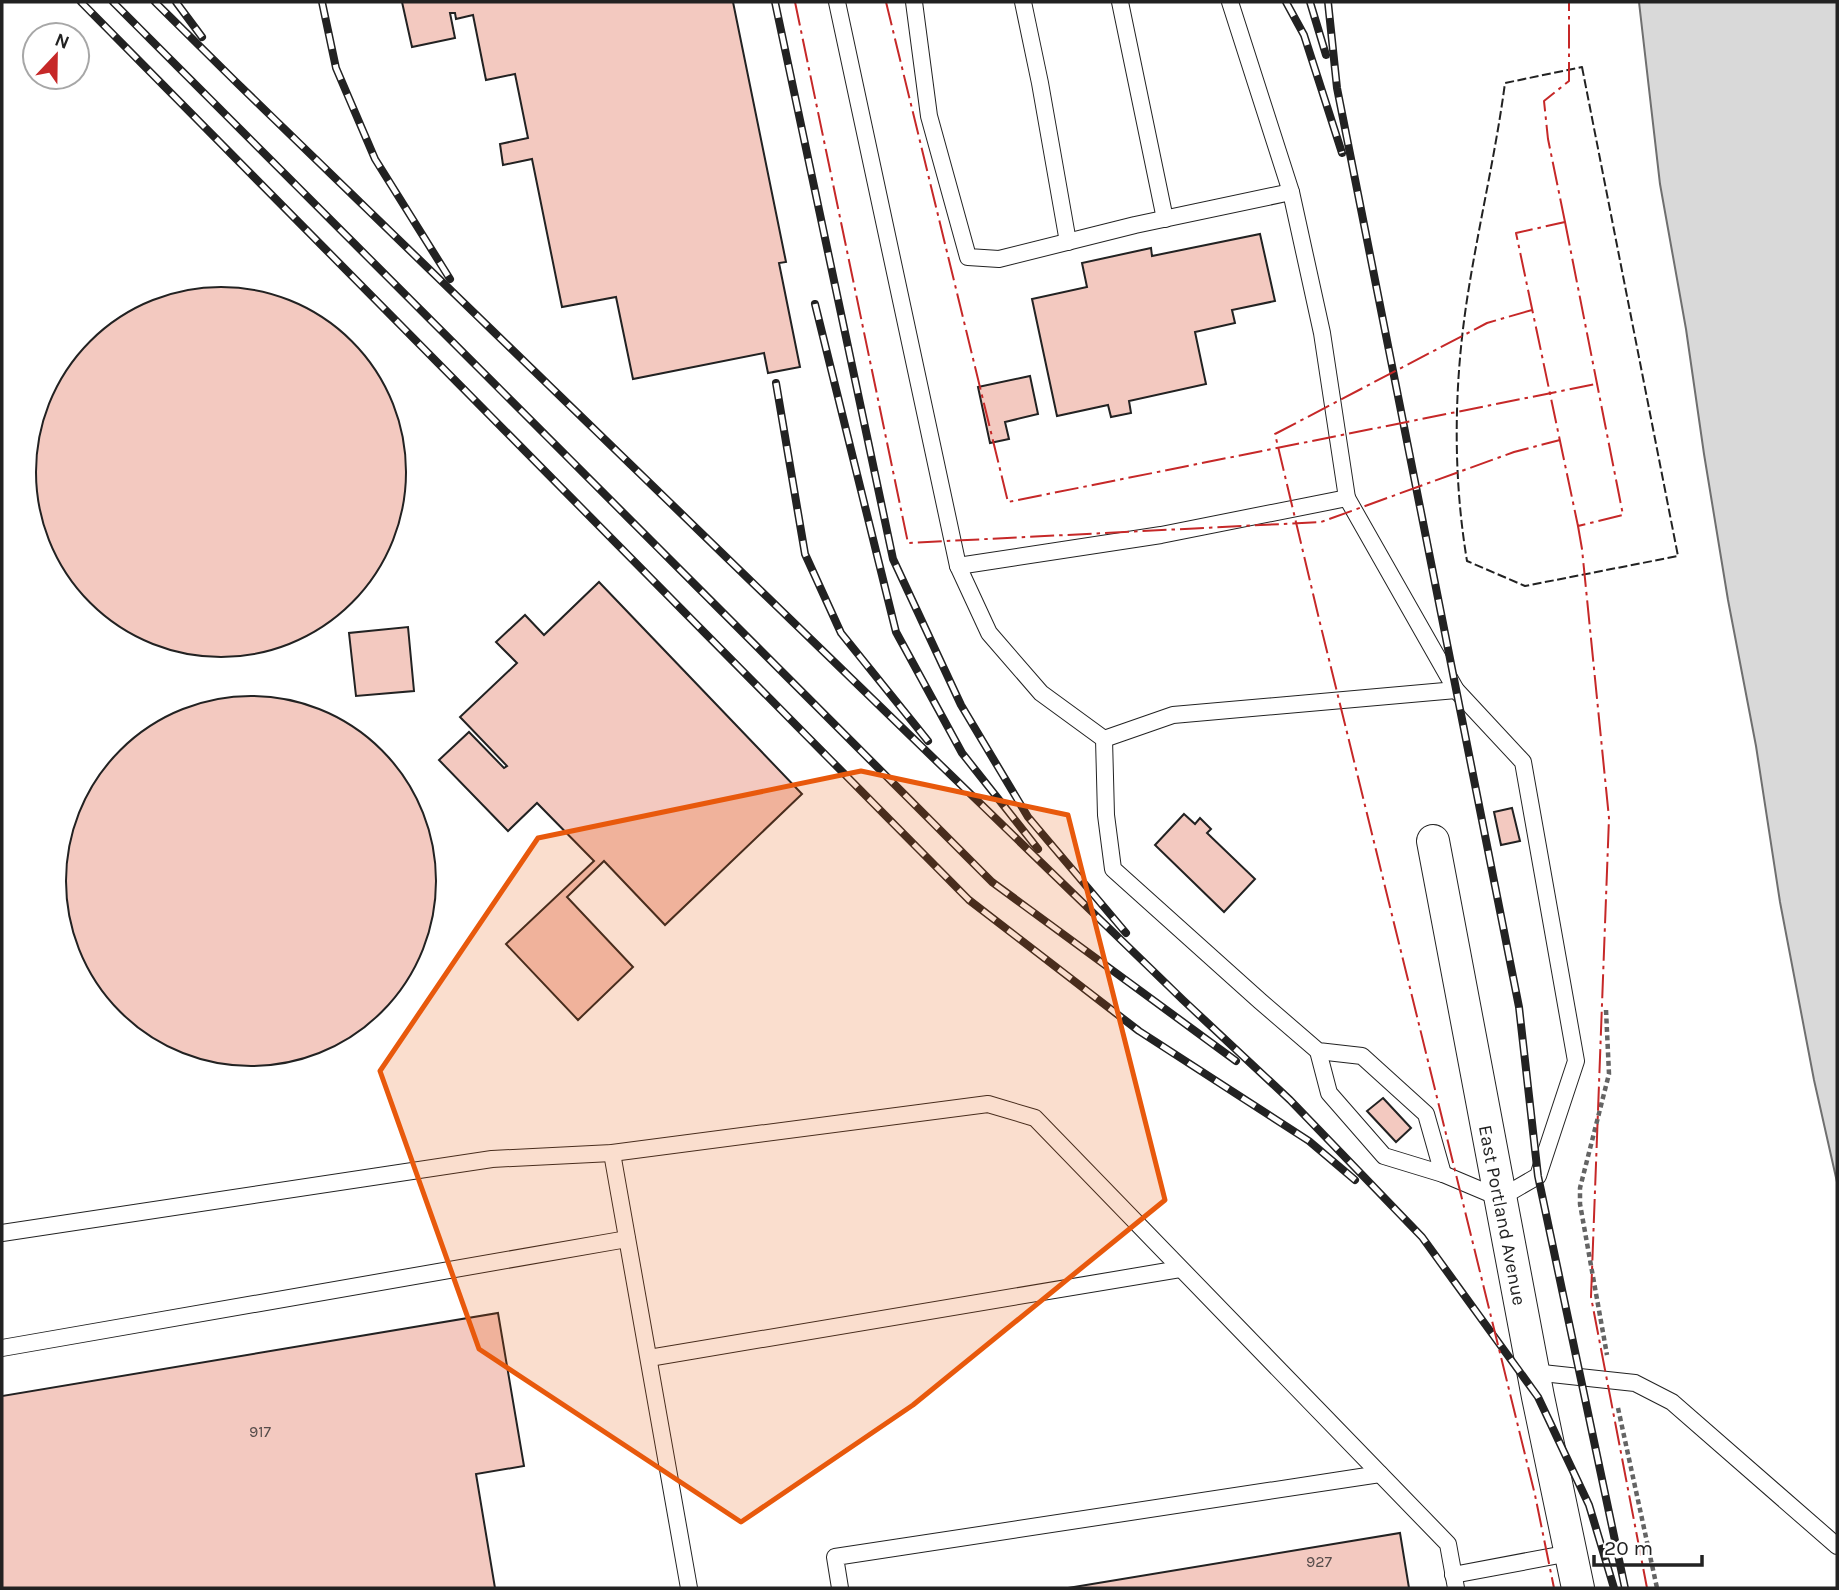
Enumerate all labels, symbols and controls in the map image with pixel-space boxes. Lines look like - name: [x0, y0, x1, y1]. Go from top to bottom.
- north arrow: [21, 21, 91, 91]
- text: N: [52, 28, 72, 54]
- street label: East Portland Avenue: [1474, 1123, 1530, 1307]
- house number: 917: [249, 1422, 272, 1441]
- scale bar: [1594, 1524, 1702, 1568]
- text: 20 m: [1604, 1536, 1653, 1560]
- house number: 927: [1306, 1552, 1333, 1571]

